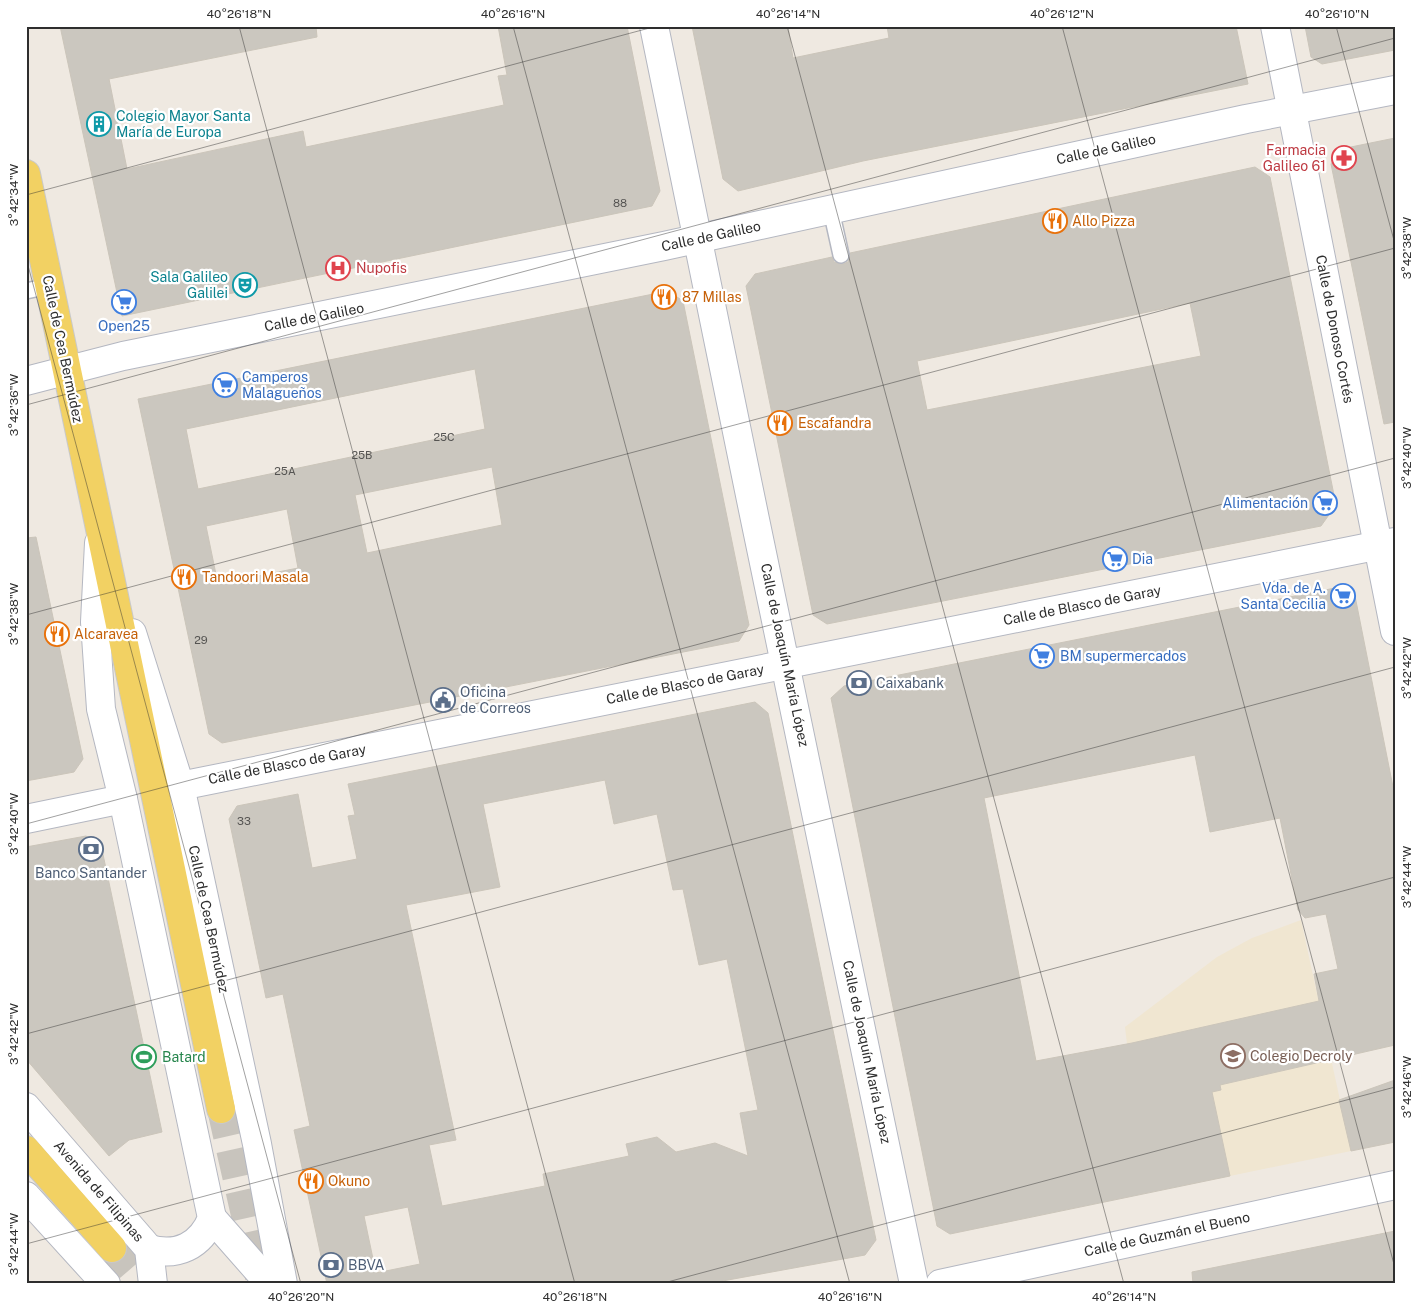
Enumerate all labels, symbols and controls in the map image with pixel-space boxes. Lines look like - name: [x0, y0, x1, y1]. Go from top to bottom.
- text: 40°26'18"N: [207, 7, 271, 21]
- text: 40°26'16"N: [481, 7, 545, 21]
- text: 40°26'14"N: [756, 7, 820, 21]
- text: 40°26'12"N: [1030, 7, 1094, 21]
- text: 40°26'10"N: [1305, 7, 1369, 21]
- place label: Colegio Mayor Santa María de Europa: [116, 108, 251, 140]
- building icon: Colegio Mayor Santa María de Europa: [86, 111, 112, 137]
- street label: Calle de Galileo: [1055, 131, 1157, 167]
- place label: Farmacia Galileo 61: [1263, 142, 1326, 174]
- pharmacy icon: Farmacia Galileo 61: [1331, 145, 1357, 171]
- text: 3°42'34"W: [7, 163, 21, 226]
- house number: 88: [613, 197, 627, 209]
- restaurant icon: Allo Pizza: [1042, 208, 1068, 234]
- place label: Allo Pizza: [1072, 213, 1135, 229]
- text: 3°42'38"W: [1400, 216, 1414, 279]
- street label: Calle de Galileo: [660, 218, 762, 254]
- street label: Calle de Donoso Cortés: [1313, 253, 1357, 405]
- hospital icon: Nupofis: [325, 255, 351, 281]
- place label: Nupofis: [356, 260, 407, 276]
- place label: Sala Galileo Galilei: [150, 269, 228, 301]
- theatre icon: Sala Galileo Galilei: [232, 272, 258, 298]
- street label: Calle de Cea Bermúdez: [40, 274, 87, 424]
- restaurant icon: 87 Millas: [651, 284, 677, 310]
- supermarket icon: Open25: [111, 289, 137, 315]
- place label: 87 Millas: [682, 289, 742, 305]
- street label: Calle de Galileo: [263, 299, 365, 335]
- place label: Open25: [98, 318, 150, 334]
- place label: Camperos Malagueños: [242, 369, 322, 401]
- supermarket icon: Camperos Malagueños: [212, 372, 238, 398]
- text: 3°42'36"W: [7, 373, 21, 436]
- restaurant icon: Escafandra: [767, 410, 793, 436]
- place label: Escafandra: [798, 415, 871, 431]
- text: 3°42'40"W: [1400, 426, 1414, 489]
- house number: 25C: [433, 431, 455, 443]
- house number: 25B: [352, 449, 372, 461]
- house number: 25A: [274, 465, 296, 477]
- supermarket icon: Alimentación: [1312, 490, 1338, 516]
- place label: Alimentación: [1222, 495, 1308, 511]
- supermarket icon: Dia: [1102, 546, 1128, 572]
- place label: Dia: [1132, 551, 1153, 567]
- street label: Calle de Joaquín María López: [758, 562, 812, 748]
- restaurant icon: Tandoori Masala: [171, 564, 197, 590]
- place label: Tandoori Masala: [202, 569, 309, 585]
- place label: Vda. de A. Santa Cecilia: [1241, 580, 1326, 612]
- text: 3°42'38"W: [7, 582, 21, 645]
- street label: Calle de Blasco de Garay: [1002, 582, 1163, 628]
- supermarket icon: Vda. de A. Santa Cecilia: [1330, 583, 1356, 609]
- restaurant icon: Alcaravea: [44, 621, 70, 647]
- place label: Alcaravea: [74, 626, 138, 642]
- house number: 29: [194, 634, 208, 646]
- text: 3°42'42"W: [1400, 636, 1414, 699]
- supermarket icon: BM supermercados: [1029, 643, 1055, 669]
- place label: BM supermercados: [1060, 648, 1186, 664]
- street label: Calle de Blasco de Garay: [605, 661, 766, 707]
- bank icon: Caixabank: [846, 670, 872, 696]
- place label: Caixabank: [876, 675, 944, 691]
- place label: Oficina de Correos: [460, 684, 531, 716]
- public building icon: Oficina de Correos: [430, 687, 456, 713]
- street label: Calle de Blasco de Garay: [207, 741, 368, 787]
- text: 3°42'40"W: [7, 792, 21, 855]
- house number: 33: [237, 815, 251, 827]
- bank icon: Banco Santander: [78, 836, 104, 862]
- street label: Calle de Cea Bermúdez: [186, 844, 233, 994]
- text: 3°42'44"W: [1400, 845, 1414, 908]
- place label: Banco Santander: [35, 865, 147, 881]
- street label: Calle de Joaquín María López: [840, 959, 894, 1145]
- text: 3°42'42"W: [7, 1002, 21, 1065]
- school or university icon: Colegio Decroly: [1220, 1043, 1246, 1069]
- sports icon: Batard: [131, 1044, 157, 1070]
- place label: Colegio Decroly: [1250, 1048, 1353, 1064]
- place label: Batard: [162, 1049, 206, 1065]
- text: 3°42'46"W: [1400, 1055, 1414, 1118]
- street label: Avenida de Filipinas: [51, 1137, 147, 1245]
- restaurant icon: Okuno: [298, 1168, 324, 1194]
- place label: Okuno: [328, 1173, 370, 1189]
- street label: Calle de Guzmán el Bueno: [1083, 1209, 1251, 1259]
- text: 3°42'44"W: [7, 1212, 21, 1275]
- bank icon: BBVA: [318, 1252, 344, 1278]
- place label: BBVA: [348, 1257, 384, 1273]
- text: 40°26'20"N: [268, 1290, 334, 1304]
- text: 40°26'18"N: [543, 1290, 607, 1304]
- text: 40°26'16"N: [818, 1290, 882, 1304]
- text: 40°26'14"N: [1092, 1290, 1156, 1304]

